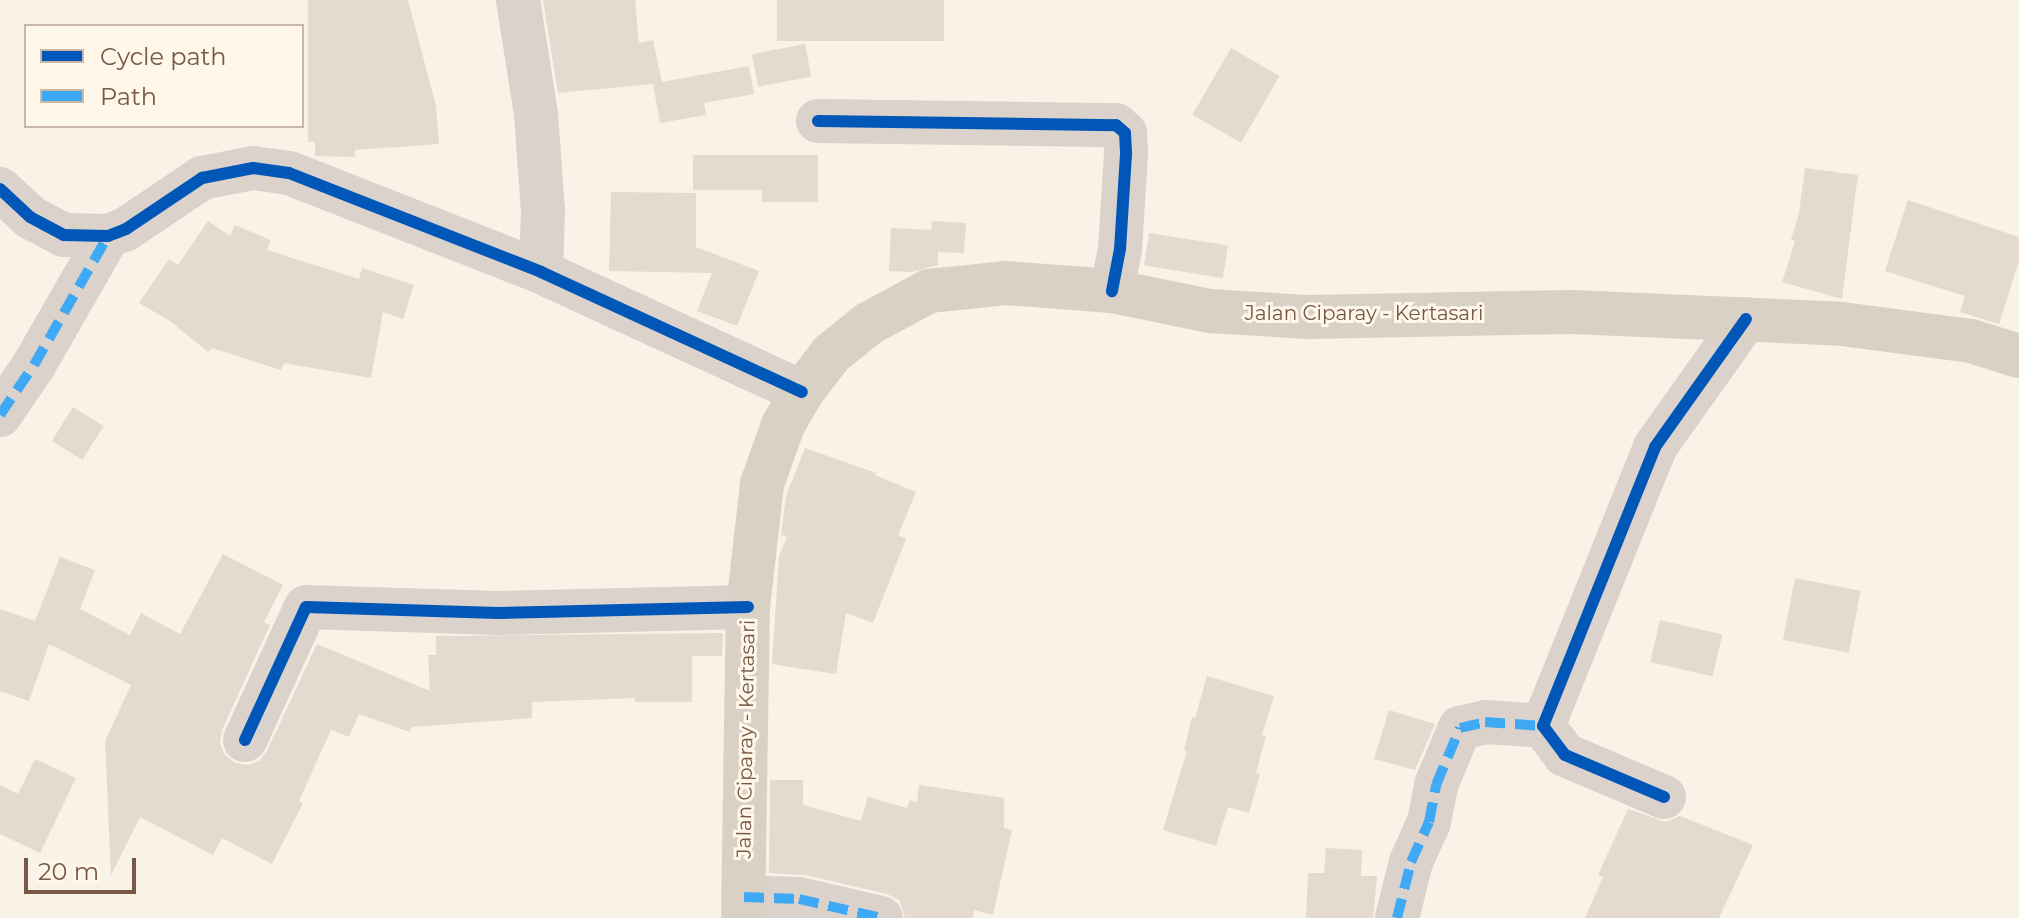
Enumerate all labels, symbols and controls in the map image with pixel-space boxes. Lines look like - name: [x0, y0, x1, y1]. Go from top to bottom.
- legend: [24, 24, 304, 128]
- text: Cycle path: [100, 42, 227, 71]
- text: Path: [100, 82, 157, 111]
- street label: Jalan Ciparay - Kertasari: [1245, 301, 1483, 325]
- street label: Jalan Ciparay - Kertasari: [732, 619, 760, 859]
- scale bar: [28, 842, 140, 892]
- text: 20 m: [38, 857, 99, 886]

